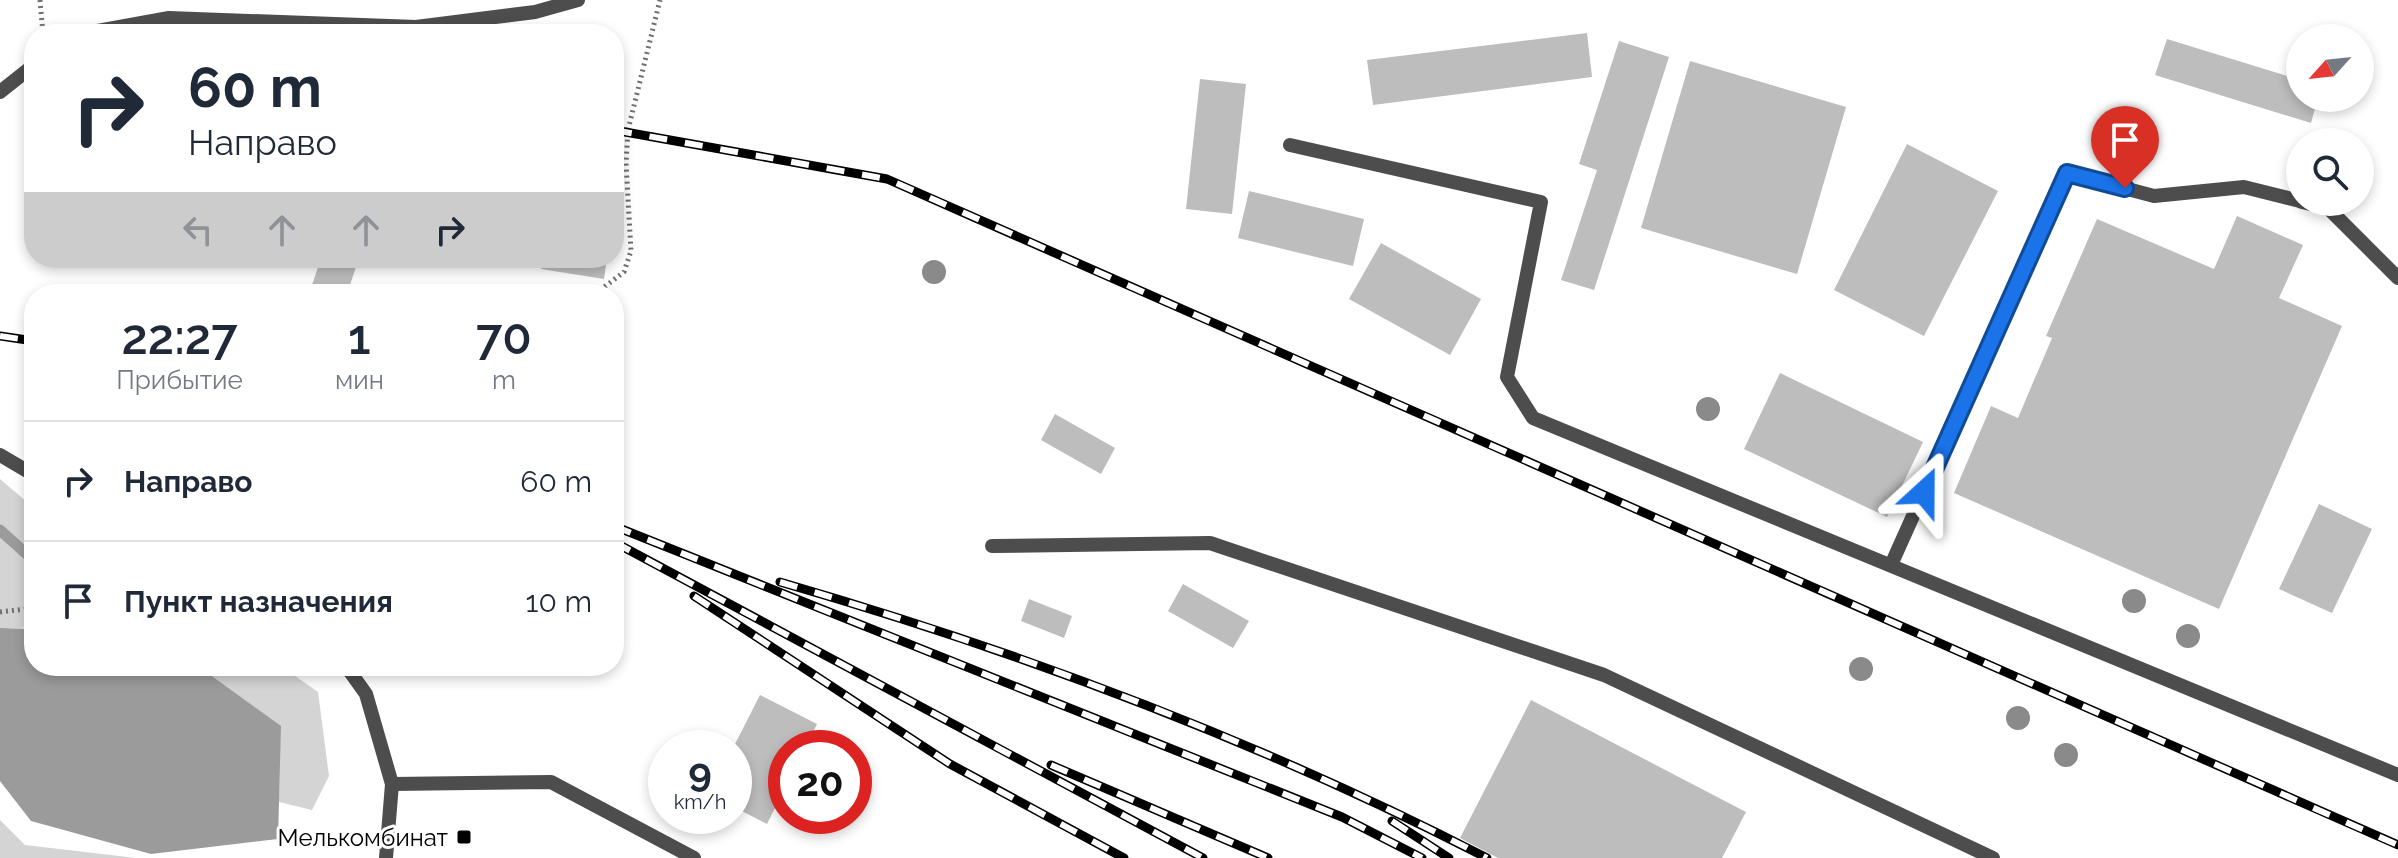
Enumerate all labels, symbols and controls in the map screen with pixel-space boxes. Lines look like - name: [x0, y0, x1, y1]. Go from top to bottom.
- north arrow: [2286, 24, 2374, 112]
- map controls: [2286, 24, 2374, 216]
- text: 60 m: [188, 54, 322, 120]
- icon: right: [56, 56, 160, 160]
- pin: [2091, 106, 2159, 188]
- icon: arrive: [2103, 118, 2147, 162]
- text: Направо: [188, 121, 337, 163]
- button: search: [2286, 128, 2374, 216]
- icon: left: [176, 208, 220, 252]
- icon: ahead: [260, 208, 304, 252]
- icon: ahead: [344, 208, 388, 252]
- icon: right: [428, 208, 472, 252]
- text: 22:27: [121, 309, 238, 365]
- text: 1: [348, 309, 371, 365]
- text: 70: [476, 309, 532, 365]
- text: Прибытие: [116, 365, 243, 395]
- text: мин: [335, 365, 384, 395]
- text: m: [492, 365, 516, 395]
- position arrow: [1882, 450, 1966, 534]
- icon: right: [56, 459, 100, 503]
- text: Направо: [124, 464, 253, 499]
- text: 60 m: [520, 464, 592, 499]
- icon: arrive: [56, 579, 100, 623]
- text: Пункт назначения: [124, 584, 393, 619]
- text: 10 m: [526, 584, 592, 619]
- speed limit sign: 20: [768, 730, 872, 834]
- text: 9: [688, 748, 712, 795]
- text: km/h: [674, 790, 726, 814]
- place label: Мелькомбинат: [278, 823, 449, 852]
- marker: Мелькомбинат: [455, 828, 473, 846]

